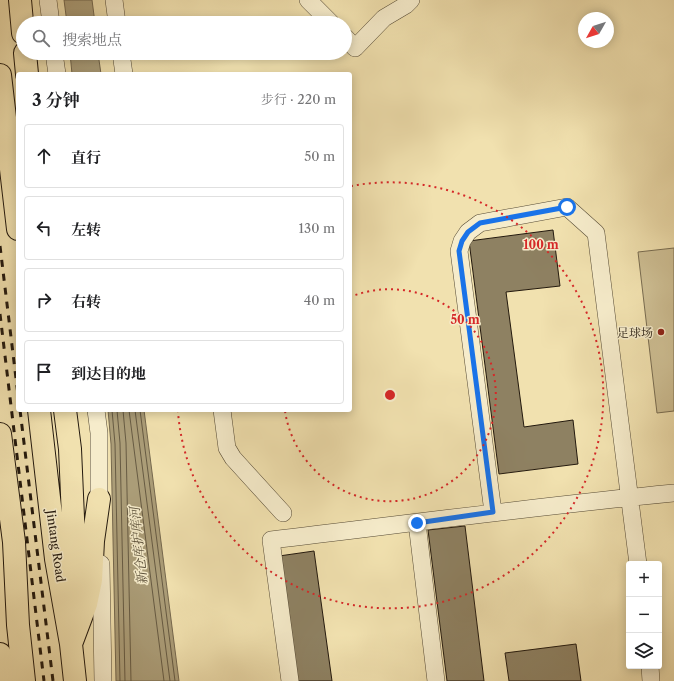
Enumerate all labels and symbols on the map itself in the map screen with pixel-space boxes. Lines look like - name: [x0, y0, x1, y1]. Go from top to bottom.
- north arrow: [578, 12, 614, 48]
- route start: [558, 198, 576, 216]
- text: 100 m: [523, 237, 559, 252]
- text: 50 m: [450, 312, 480, 327]
- place label: 足球场: [617, 325, 653, 340]
- marker: 足球场: [656, 327, 666, 337]
- centre of rings: [383, 388, 397, 402]
- water label: 新仓库护库河: [126, 504, 150, 586]
- street label: Jintang Road: [43, 507, 69, 584]
- route end: [408, 514, 426, 532]

